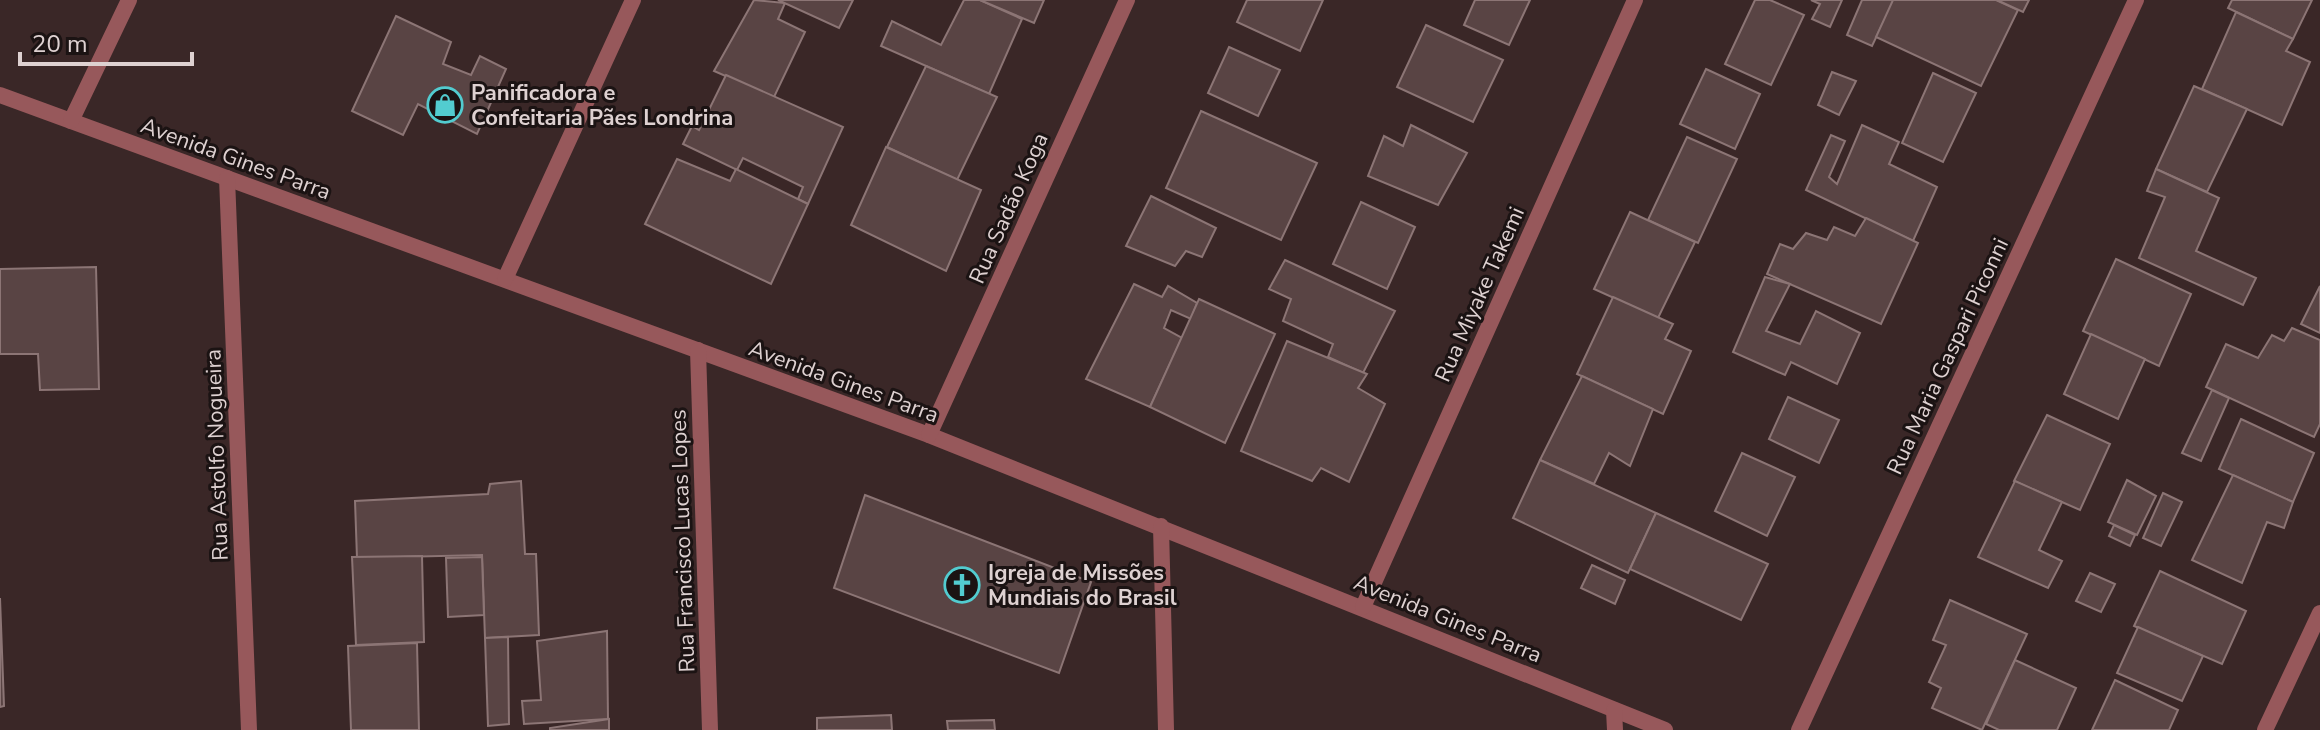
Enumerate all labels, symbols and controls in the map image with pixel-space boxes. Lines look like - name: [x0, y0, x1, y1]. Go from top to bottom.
- scale bar: [20, 16, 192, 66]
- text: 20 m: [32, 28, 88, 60]
- place label: Panificadora e Confeitaria Pães Londrina: [471, 78, 733, 133]
- shop icon: Panificadora e Confeitaria Pães Londrina: [426, 86, 464, 124]
- street label: Avenida Gines Parra: [137, 111, 335, 207]
- street label: Rua Sadão Koga: [962, 128, 1056, 289]
- street label: Rua Miyake Takemi: [1428, 202, 1532, 387]
- street label: Rua Maria Gaspari Piconni: [1880, 233, 2016, 480]
- street label: Avenida Gines Parra: [745, 334, 943, 430]
- street label: Rua Astolfo Nogueira: [198, 349, 236, 561]
- street label: Rua Francisco Lucas Lopes: [663, 409, 703, 673]
- place label: Igreja de Missões Mundiais do Brasil: [988, 558, 1177, 613]
- church icon: Igreja de Missões Mundiais do Brasil: [943, 566, 981, 604]
- street label: Avenida Gines Parra: [1349, 568, 1546, 670]

